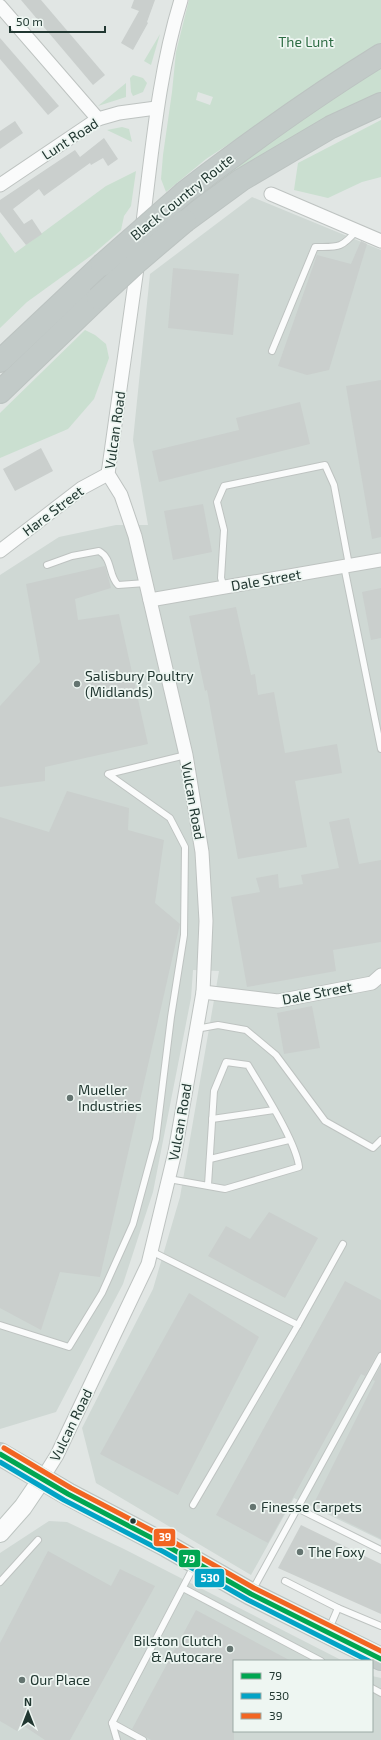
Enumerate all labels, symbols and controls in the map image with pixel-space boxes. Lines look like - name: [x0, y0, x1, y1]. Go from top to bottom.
- scale bar: [10, 8, 105, 34]
- text: 50 m: [16, 14, 43, 28]
- park label: The Lunt: [278, 33, 334, 50]
- street label: Lunt Road: [38, 114, 101, 163]
- street label: Black Country Route: [127, 150, 237, 244]
- street label: Vulcan Road: [101, 390, 128, 470]
- street label: Hare Street: [19, 482, 87, 539]
- street label: Dale Street: [230, 565, 302, 594]
- place label: Salisbury Poultry (Midlands): [85, 667, 194, 700]
- marker: Salisbury Poultry (Midlands): [72, 679, 82, 689]
- street label: Vulcan Road: [178, 761, 209, 841]
- street label: Dale Street: [281, 977, 353, 1008]
- place label: Mueller Industries: [78, 1081, 142, 1114]
- street label: Vulcan Road: [164, 1082, 195, 1162]
- marker: Mueller Industries: [65, 1093, 75, 1103]
- street label: Vulcan Road: [46, 1386, 95, 1464]
- place label: Finesse Carpets: [261, 1498, 362, 1515]
- marker: Finesse Carpets: [248, 1502, 258, 1512]
- unlabelled marker: [128, 1516, 138, 1526]
- line badge: 39: [153, 1528, 176, 1547]
- text: 39: [159, 1530, 171, 1543]
- place label: The Foxy: [308, 1543, 365, 1560]
- marker: The Foxy: [295, 1547, 305, 1557]
- line badge: 79: [178, 1549, 201, 1568]
- text: 79: [183, 1552, 195, 1565]
- line badge: 530: [194, 1568, 225, 1588]
- text: 530: [200, 1571, 220, 1584]
- place label: Bilston Clutch & Autocare: [134, 1632, 222, 1665]
- marker: Bilston Clutch & Autocare: [225, 1644, 235, 1654]
- legend: [233, 1660, 373, 1732]
- text: 79: [269, 1668, 282, 1682]
- place label: Our Place: [30, 1671, 90, 1688]
- marker: Our Place: [17, 1675, 27, 1685]
- text: 530: [269, 1688, 289, 1702]
- north arrow: [8, 1692, 48, 1732]
- text: N: [24, 1695, 32, 1708]
- text: 39: [269, 1708, 283, 1722]

